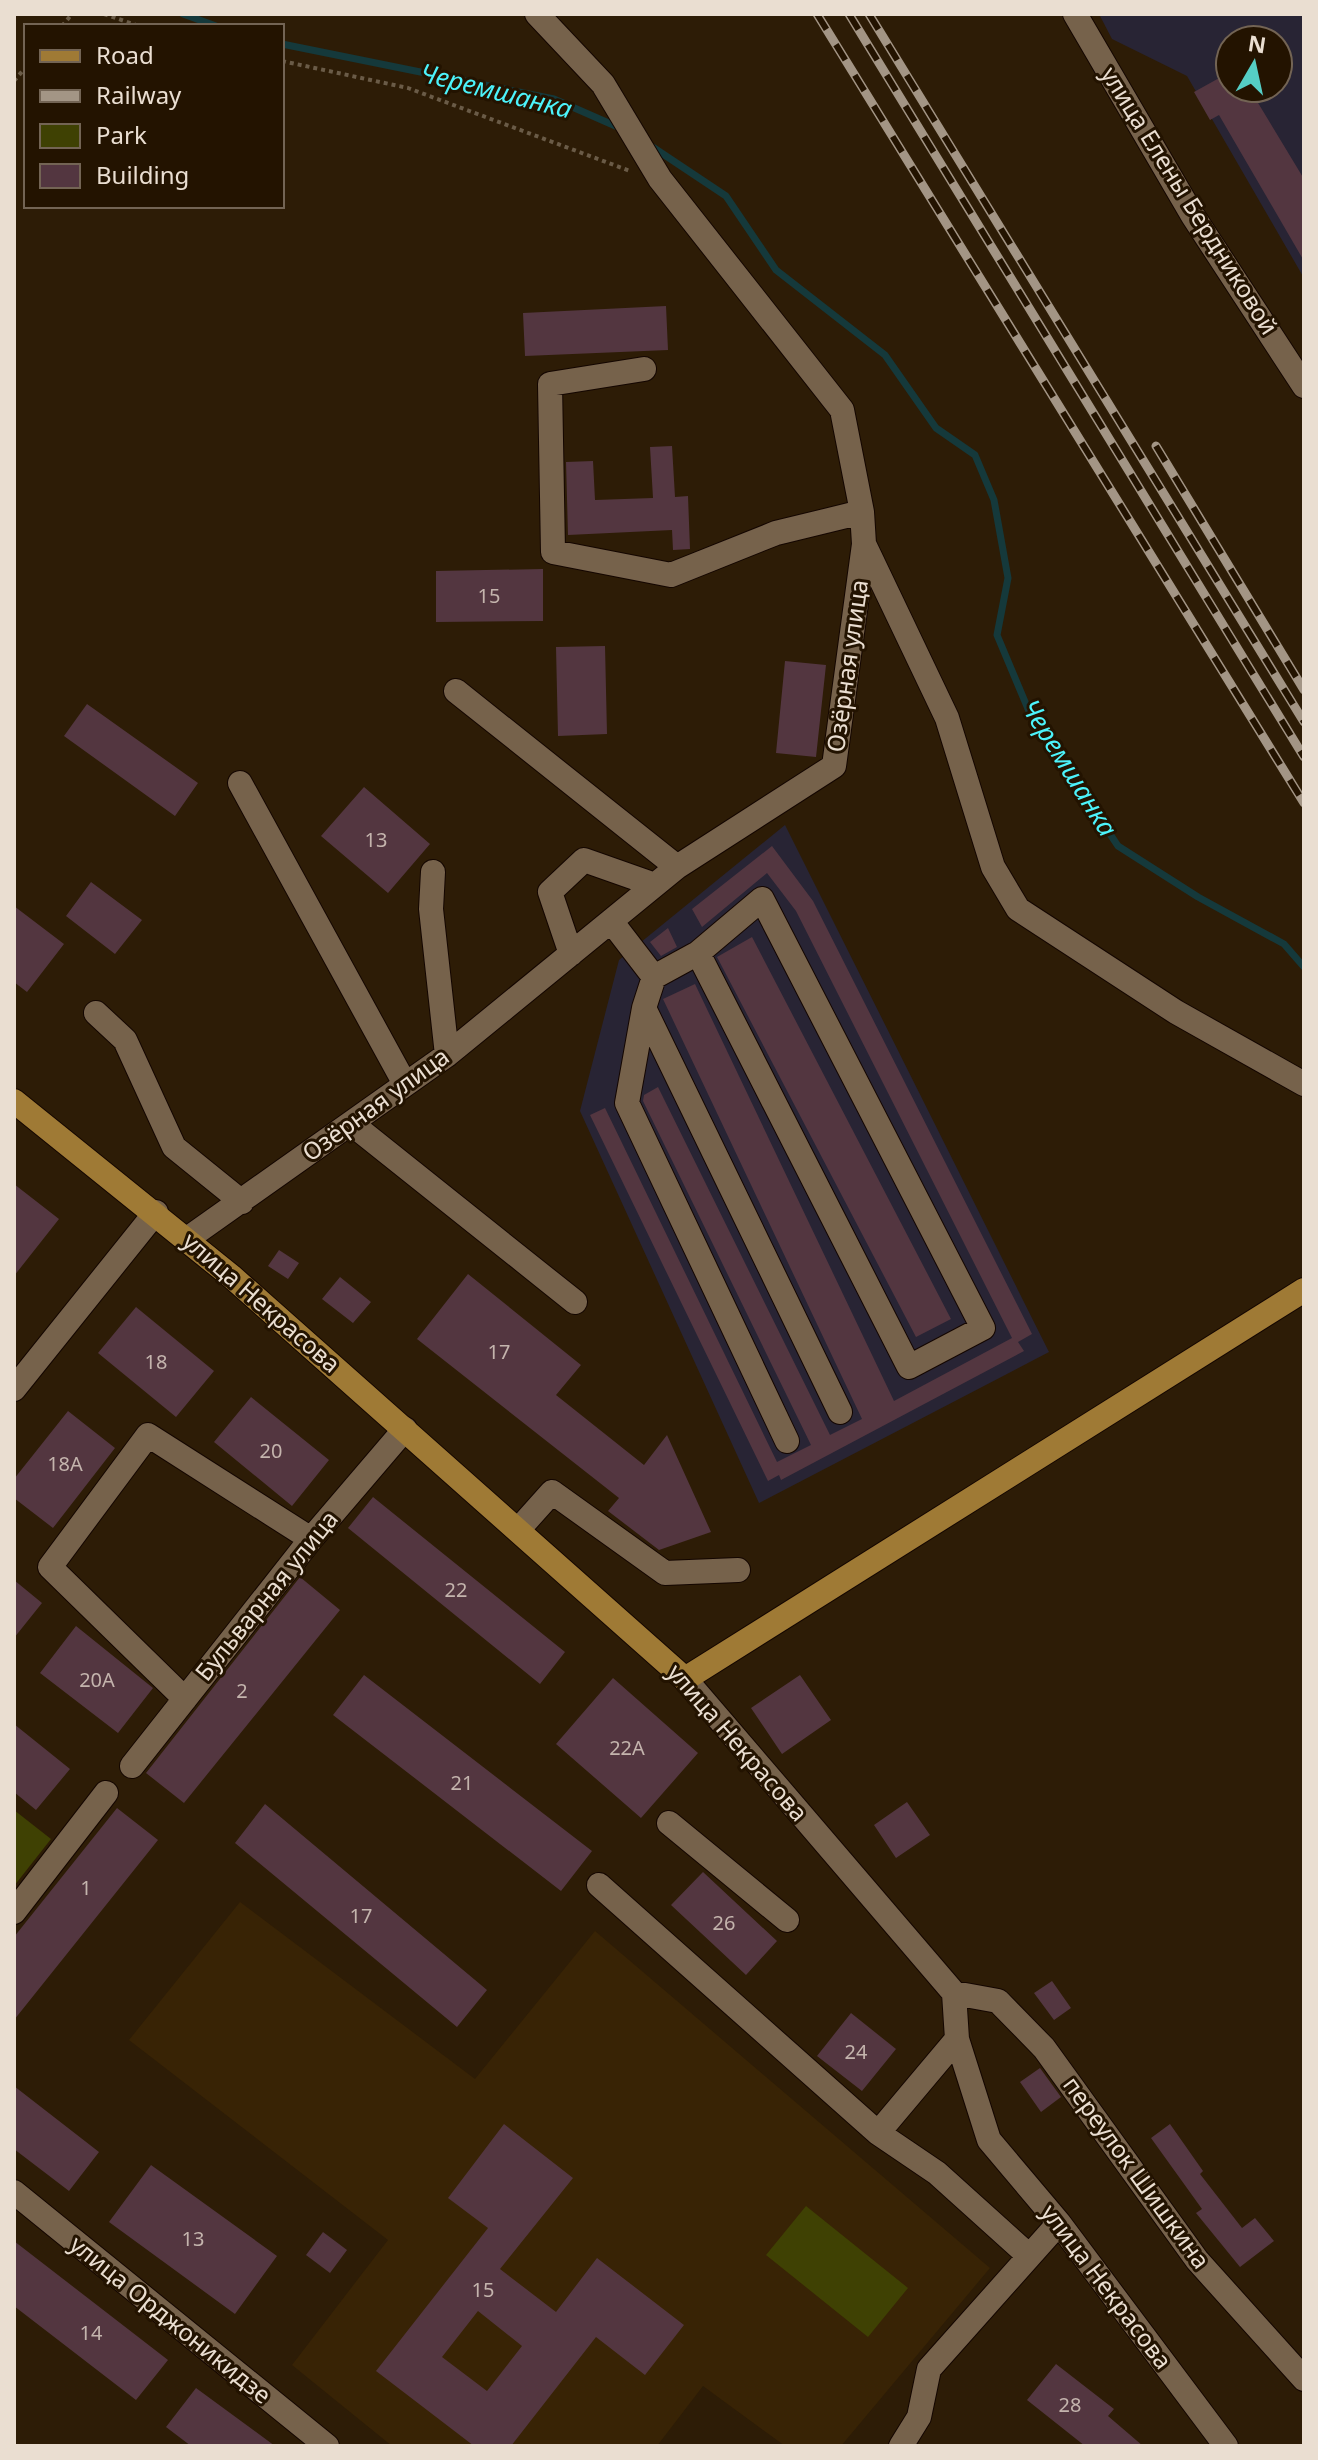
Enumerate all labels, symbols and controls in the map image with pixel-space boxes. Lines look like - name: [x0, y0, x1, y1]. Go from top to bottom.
- legend: [24, 24, 284, 208]
- north arrow: [1214, 24, 1294, 104]
- text: N: [1246, 27, 1268, 59]
- text: Road: [96, 38, 154, 71]
- water label: Черемшанка: [416, 54, 576, 126]
- street label: улица Елены Бердниковой: [1094, 60, 1286, 340]
- text: Railway: [96, 78, 182, 111]
- text: Park: [96, 118, 147, 151]
- text: Building: [96, 158, 189, 191]
- street label: Озёрная улица: [818, 577, 875, 754]
- house number: 15: [478, 582, 500, 609]
- water label: Черемшанка: [1013, 692, 1126, 843]
- house number: 13: [365, 826, 387, 853]
- street label: Озёрная улица: [295, 1039, 455, 1168]
- street label: улица Некрасова: [176, 1224, 348, 1380]
- house number: 17: [488, 1338, 510, 1365]
- house number: 18: [145, 1348, 167, 1375]
- house number: 20: [260, 1437, 282, 1464]
- house number: 18А: [47, 1450, 83, 1477]
- street label: Бульварная улица: [187, 1503, 345, 1687]
- house number: 22: [445, 1576, 467, 1603]
- street label: улица Некрасова: [660, 1656, 816, 1828]
- house number: 20А: [79, 1666, 115, 1693]
- house number: 2: [236, 1677, 248, 1704]
- house number: 22А: [609, 1734, 645, 1761]
- house number: 21: [451, 1769, 473, 1796]
- house number: 1: [80, 1874, 92, 1901]
- house number: 17: [350, 1902, 372, 1929]
- house number: 26: [713, 1909, 735, 1936]
- house number: 24: [845, 2038, 868, 2065]
- street label: переулок Шишкина: [1056, 2069, 1218, 2275]
- street label: улица Некрасова: [1034, 2197, 1180, 2375]
- house number: 13: [182, 2225, 204, 2252]
- street label: улица Орджоникидзе: [63, 2227, 279, 2410]
- house number: 15: [472, 2276, 494, 2303]
- house number: 14: [80, 2319, 103, 2346]
- house number: 28: [1059, 2391, 1081, 2418]

